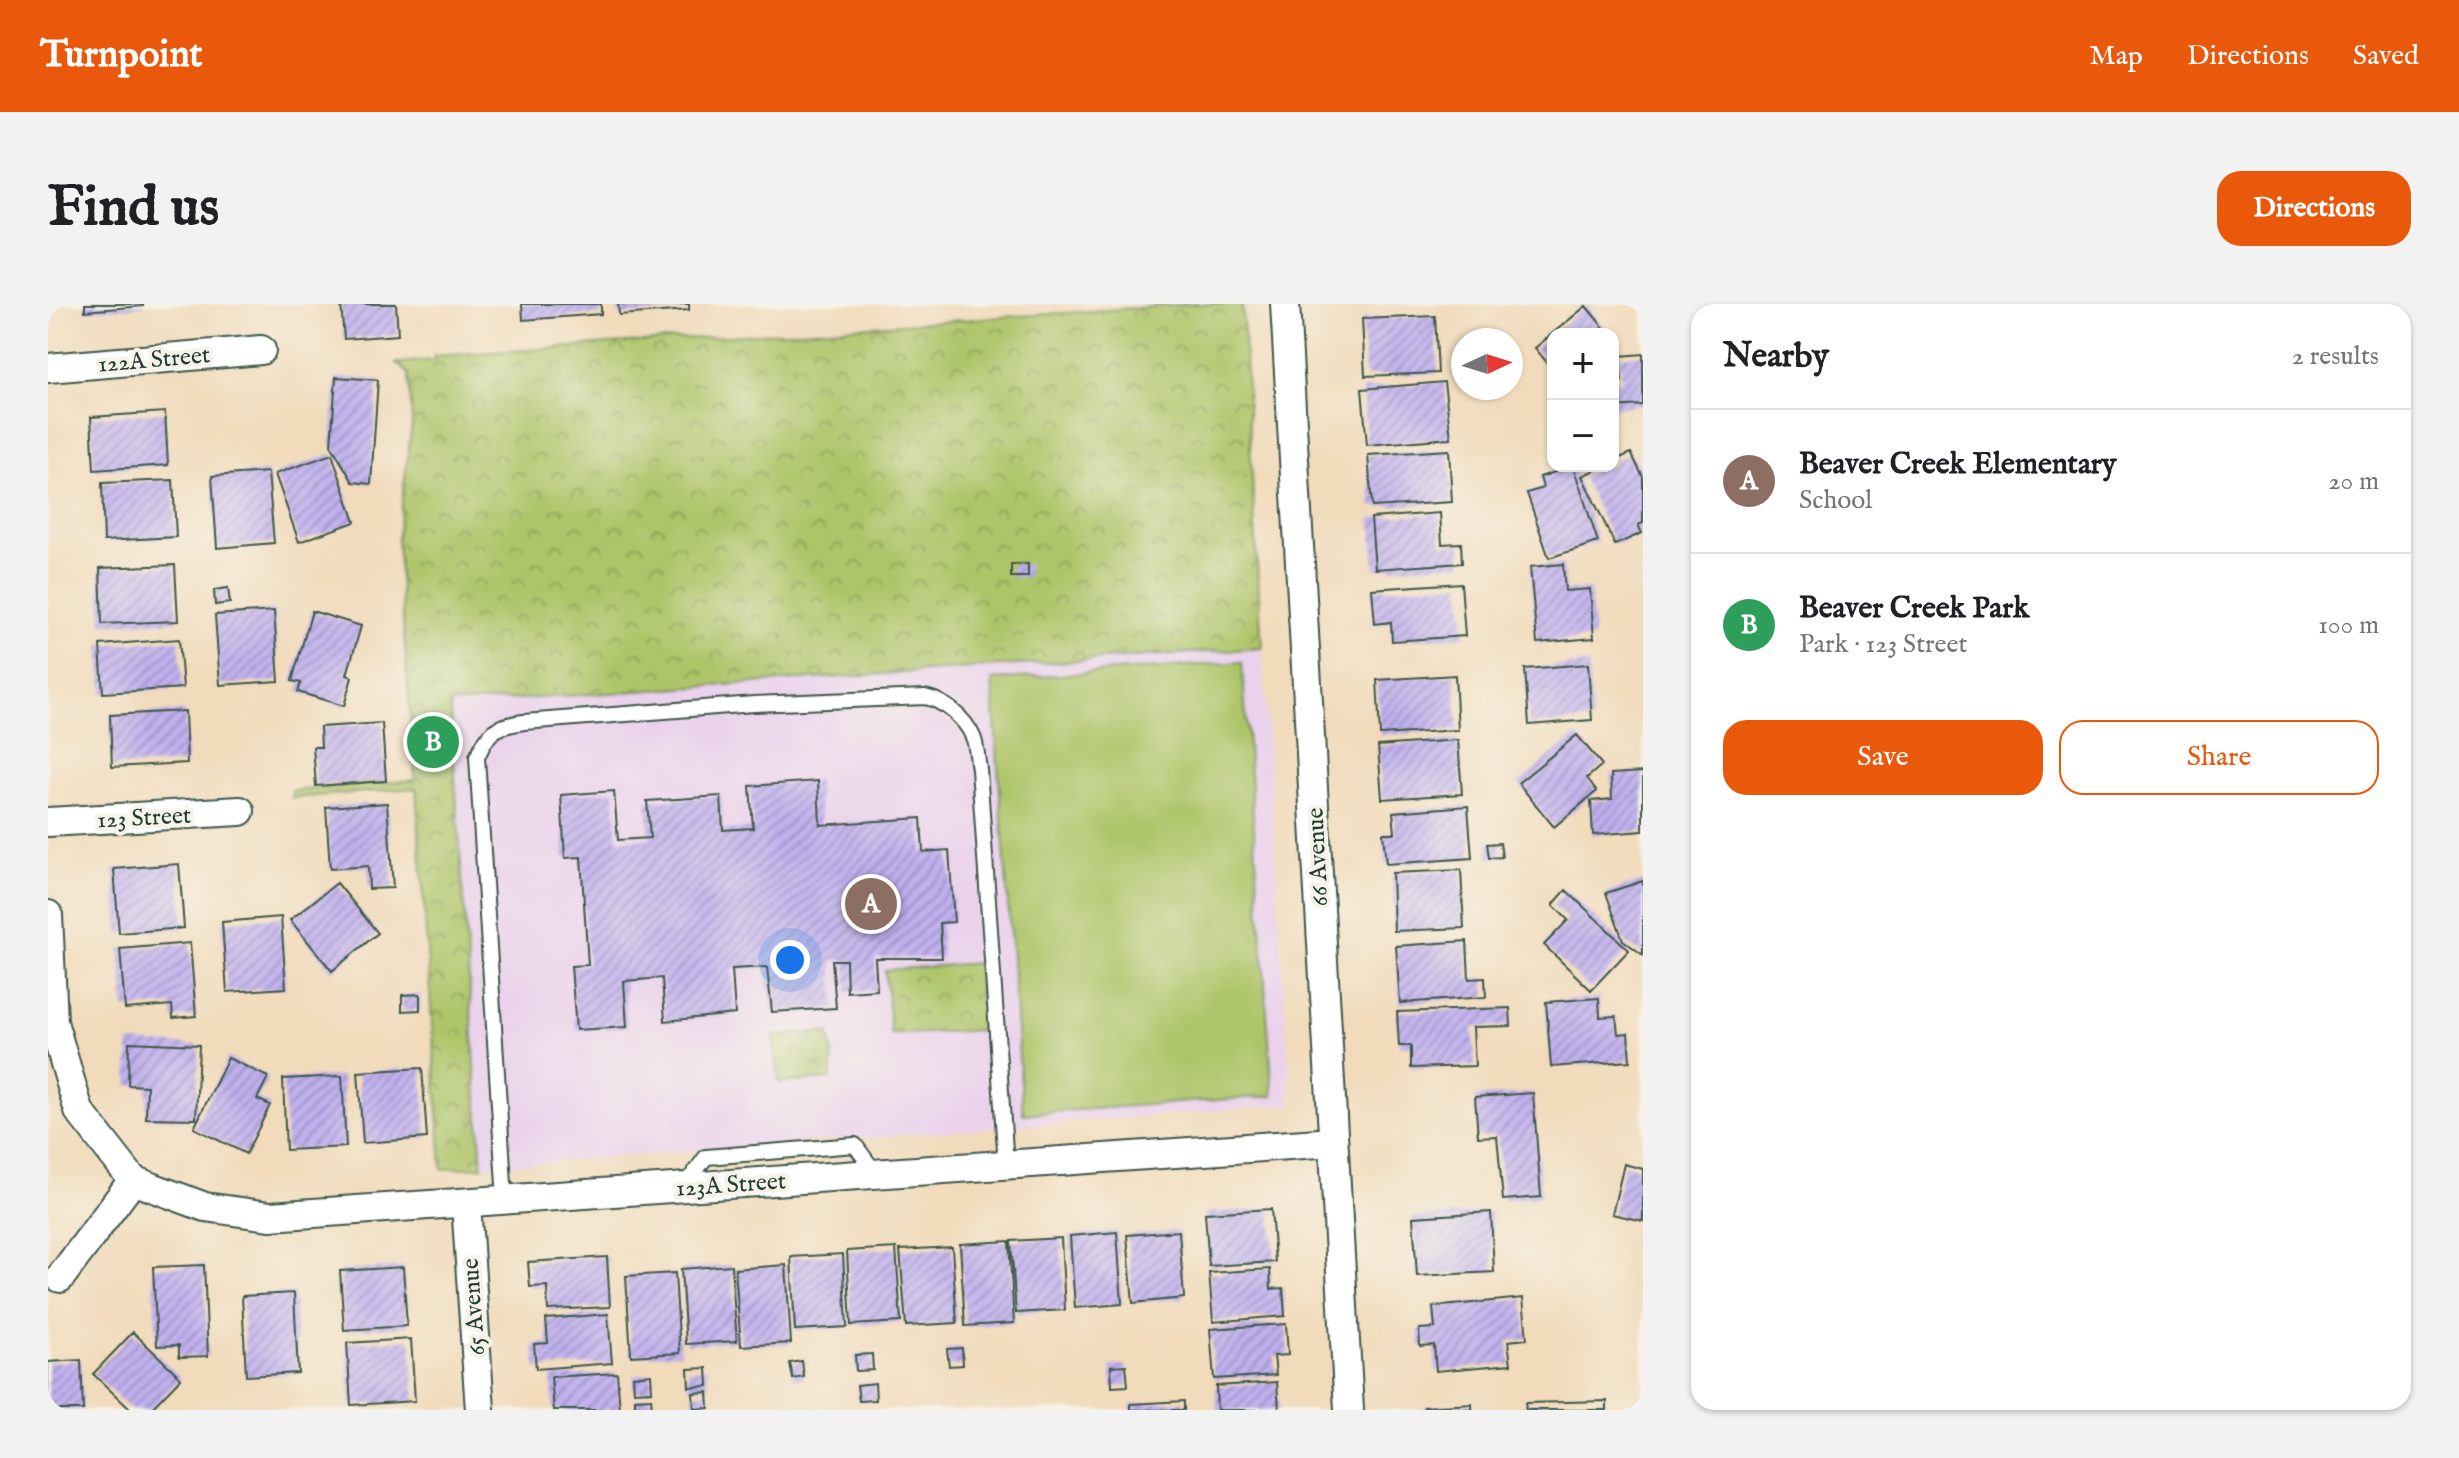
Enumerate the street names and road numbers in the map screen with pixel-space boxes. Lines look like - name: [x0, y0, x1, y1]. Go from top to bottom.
- street label: 122A Street: [97, 340, 212, 381]
- street label: 123 Street: [96, 801, 192, 836]
- street label: 66 Avenue: [1300, 807, 1337, 907]
- street label: 123A Street: [675, 1166, 787, 1205]
- street label: 65 Avenue: [456, 1257, 493, 1357]

